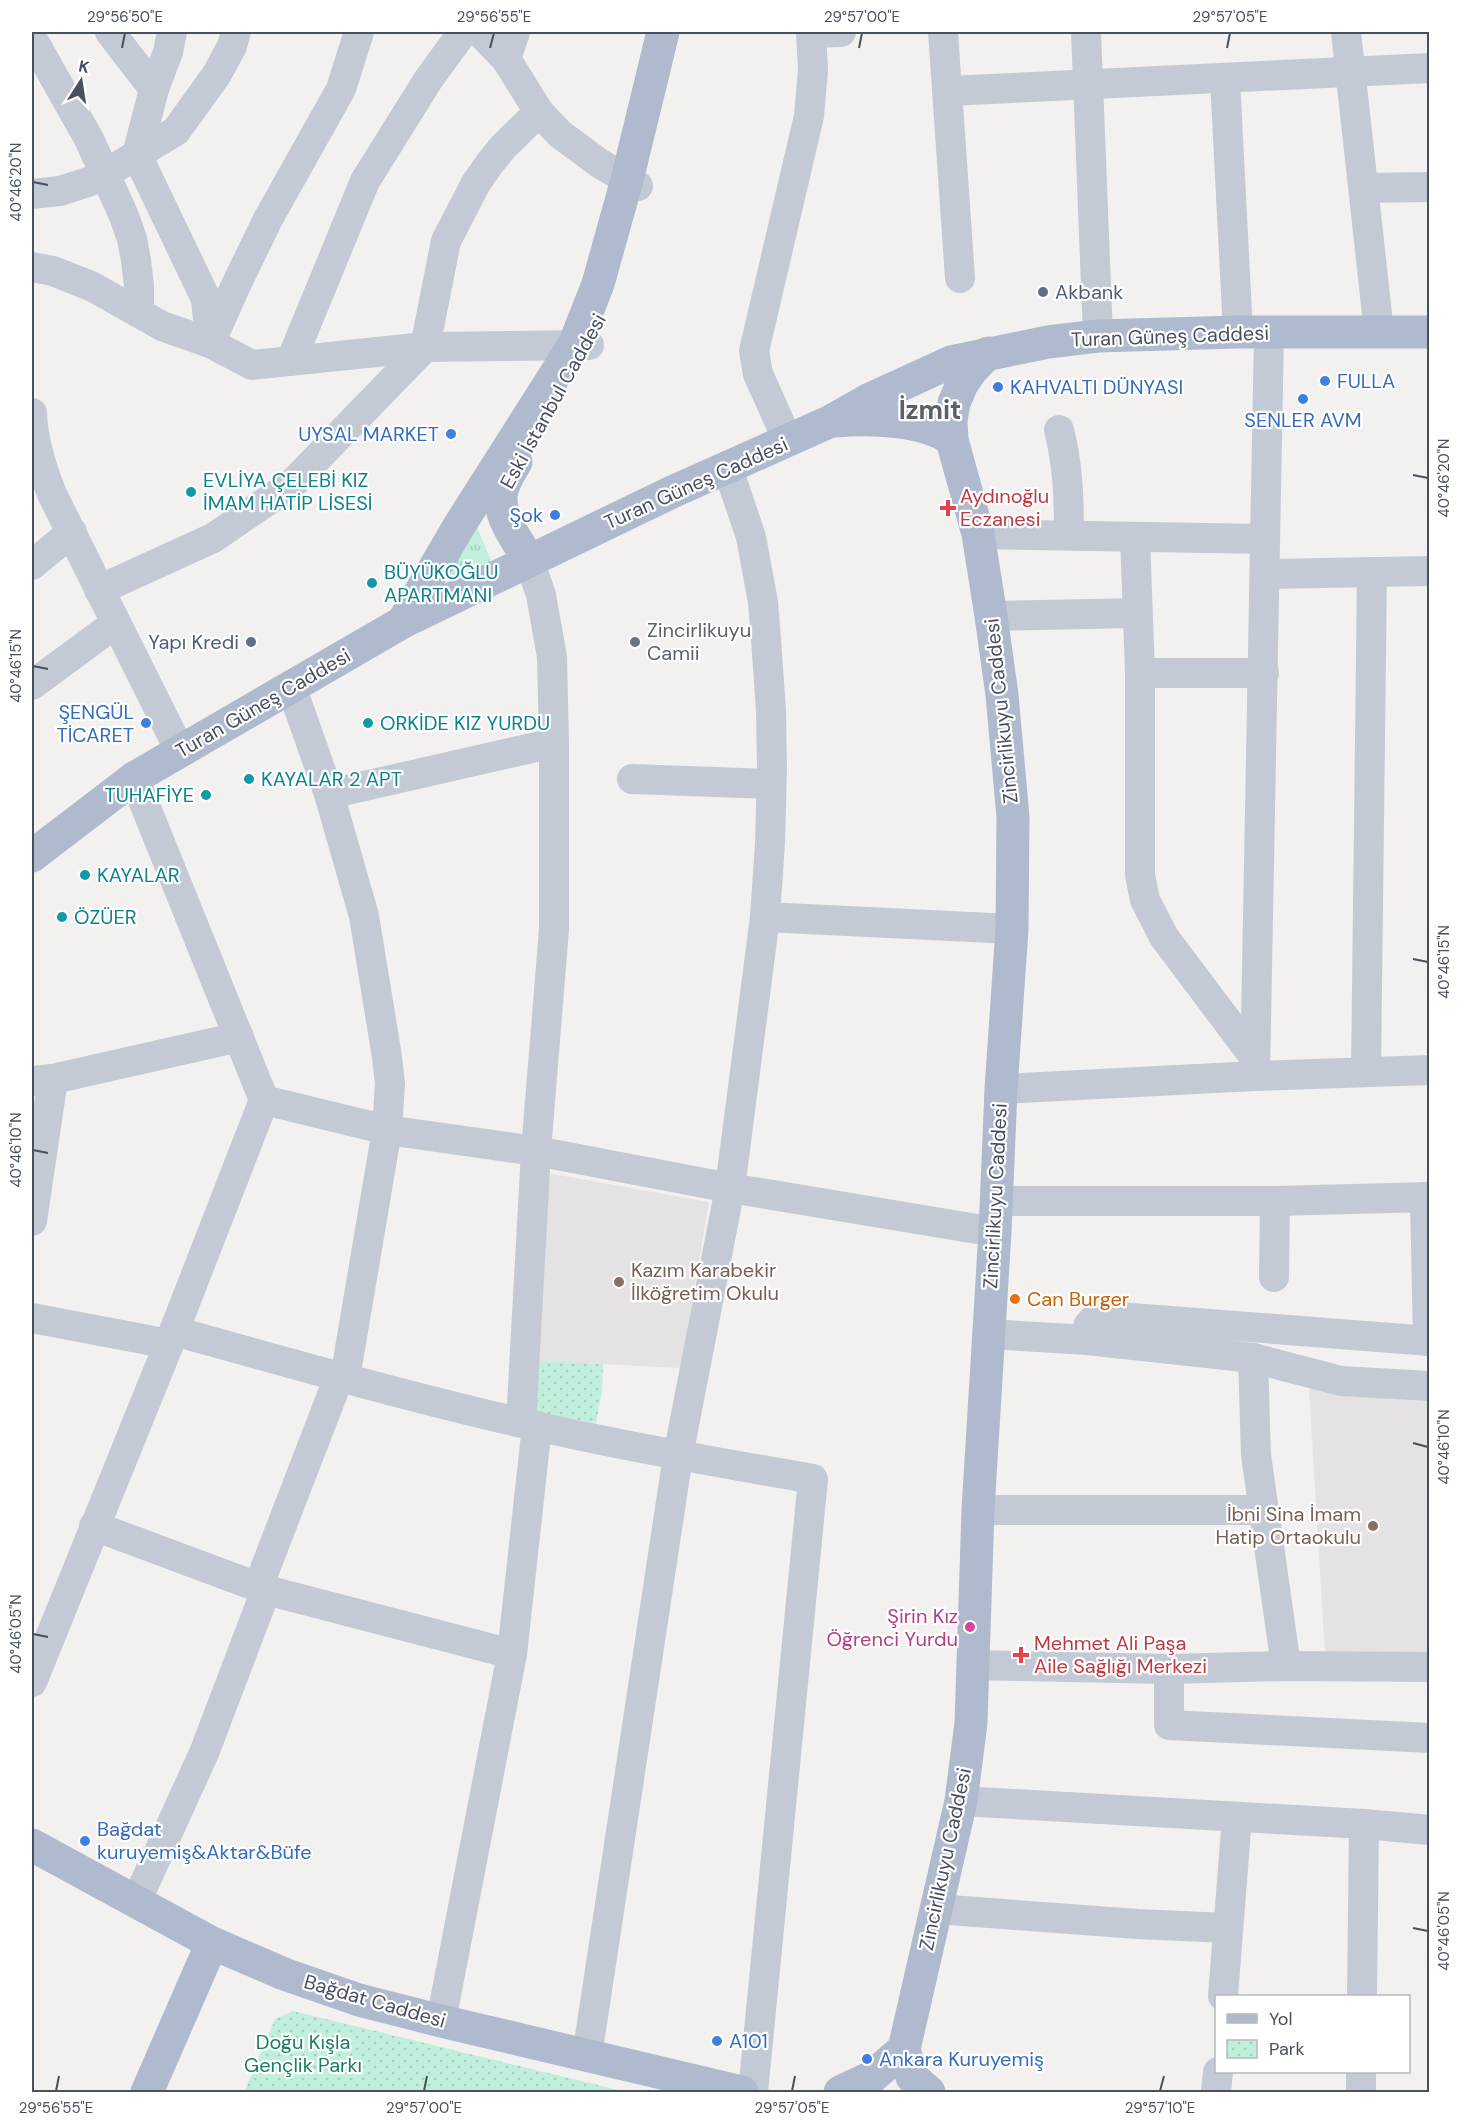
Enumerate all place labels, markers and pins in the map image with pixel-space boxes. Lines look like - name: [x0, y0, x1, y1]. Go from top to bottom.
- place label: Akbank: [1055, 279, 1123, 305]
- marker: Akbank: [1036, 285, 1050, 299]
- place label: FULLA: [1337, 368, 1395, 394]
- place label: KAHVALTI DÜNYASI: [1010, 374, 1183, 400]
- marker: FULLA: [1318, 374, 1332, 388]
- marker: KAHVALTI DÜNYASI: [991, 380, 1005, 394]
- marker: SENLER AVM: [1296, 392, 1310, 406]
- place label: SENLER AVM: [1244, 407, 1362, 433]
- place label: UYSAL MARKET: [298, 421, 439, 447]
- marker: UYSAL MARKET: [444, 427, 458, 441]
- place label: EVLİYA ÇELEBİ KIZ İMAM HATİP LİSESİ: [203, 467, 372, 516]
- place label: Aydınoğlu Eczanesi: [960, 483, 1049, 532]
- marker: EVLİYA ÇELEBİ KIZ İMAM HATİP LİSESİ: [184, 485, 198, 499]
- marker: Aydınoğlu Eczanesi: [941, 501, 955, 515]
- place label: Şok: [509, 502, 543, 528]
- marker: Şok: [548, 508, 562, 522]
- place label: BÜYÜKOĞLU APARTMANI: [384, 559, 498, 608]
- marker: BÜYÜKOĞLU APARTMANI: [365, 576, 379, 590]
- place label: Zincirlikuyu Camii: [647, 617, 751, 666]
- place label: Yapı Kredi: [148, 629, 239, 655]
- marker: Yapı Kredi: [244, 635, 258, 649]
- marker: Zincirlikuyu Camii: [628, 635, 642, 649]
- place label: ŞENGÜL TİCARET: [56, 699, 134, 748]
- place label: ORKİDE KIZ YURDU: [380, 710, 550, 736]
- marker: ŞENGÜL TİCARET: [139, 716, 153, 730]
- marker: ORKİDE KIZ YURDU: [361, 716, 375, 730]
- place label: KAYALAR 2 APT: [261, 766, 402, 792]
- marker: KAYALAR 2 APT: [242, 772, 256, 786]
- place label: TUHAFİYE: [105, 782, 194, 808]
- marker: TUHAFİYE: [199, 788, 213, 802]
- place label: KAYALAR: [97, 862, 180, 888]
- marker: KAYALAR: [78, 868, 92, 882]
- place label: ÖZÜER: [74, 904, 137, 930]
- marker: ÖZÜER: [55, 910, 69, 924]
- place label: Kazım Karabekir İlköğretim Okulu: [631, 1257, 779, 1306]
- marker: Kazım Karabekir İlköğretim Okulu: [612, 1275, 626, 1289]
- place label: Can Burger: [1027, 1286, 1129, 1312]
- marker: Can Burger: [1008, 1292, 1022, 1306]
- place label: İbni Sina İmam Hatip Ortaokulu: [1215, 1501, 1361, 1550]
- marker: İbni Sina İmam Hatip Ortaokulu: [1366, 1519, 1380, 1533]
- place label: Şirin Kız Öğrenci Yurdu: [826, 1603, 958, 1652]
- marker: Şirin Kız Öğrenci Yurdu: [963, 1620, 977, 1634]
- place label: Mehmet Ali Paşa Aile Sağlığı Merkezi: [1034, 1630, 1207, 1679]
- marker: Mehmet Ali Paşa Aile Sağlığı Merkezi: [1012, 1646, 1030, 1664]
- place label: Bağdat kuruyemiş&Aktar&Büfe: [97, 1816, 312, 1865]
- marker: Bağdat kuruyemiş&Aktar&Büfe: [78, 1834, 92, 1848]
- place label: A101: [729, 2028, 768, 2054]
- marker: A101: [710, 2034, 724, 2048]
- place label: Ankara Kuruyemiş: [879, 2046, 1044, 2072]
- marker: Ankara Kuruyemiş: [860, 2052, 874, 2066]

